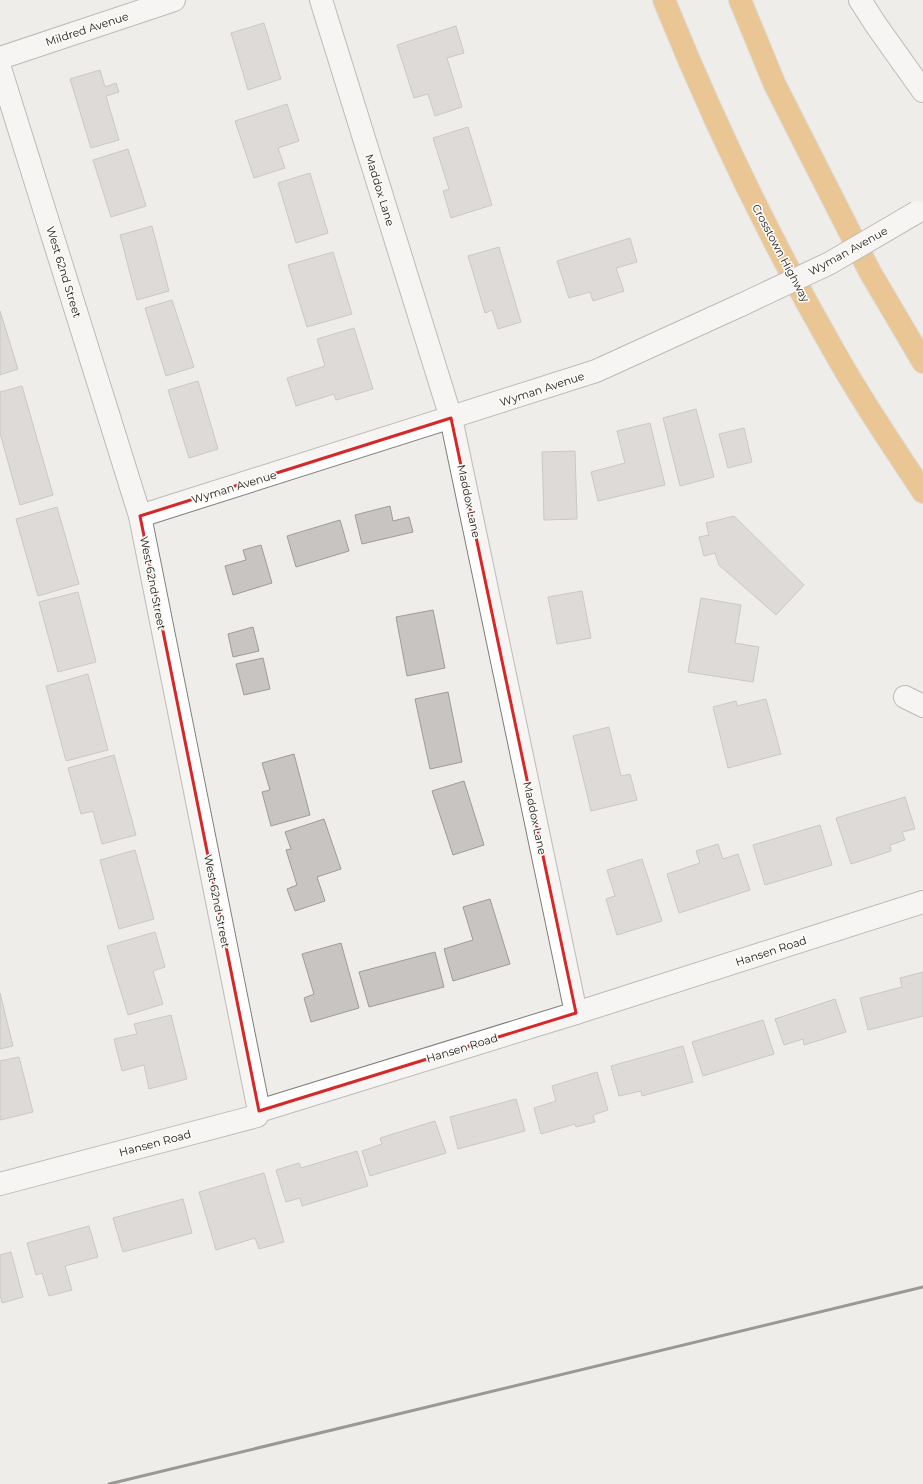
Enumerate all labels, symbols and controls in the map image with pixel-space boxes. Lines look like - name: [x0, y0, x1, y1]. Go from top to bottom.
- street label: Mildred Avenue: [44, 9, 131, 49]
- street label: Maddox Lane: [362, 152, 398, 228]
- street label: Crosstown Highway: [749, 202, 813, 304]
- street label: Wyman Avenue: [806, 223, 890, 278]
- street label: West 62nd Street: [43, 225, 85, 320]
- street label: Wyman Avenue: [498, 369, 586, 409]
- street label: Maddox Lane: [454, 463, 484, 539]
- street label: Wyman Avenue: [190, 467, 279, 507]
- street label: West 62nd Street: [137, 535, 169, 631]
- street label: Maddox Lane: [520, 780, 550, 856]
- street label: West 62nd Street: [201, 853, 233, 949]
- street label: Hansen Road: [734, 933, 808, 969]
- street label: Hansen Road: [425, 1030, 499, 1066]
- street label: Hansen Road: [117, 1127, 193, 1159]

